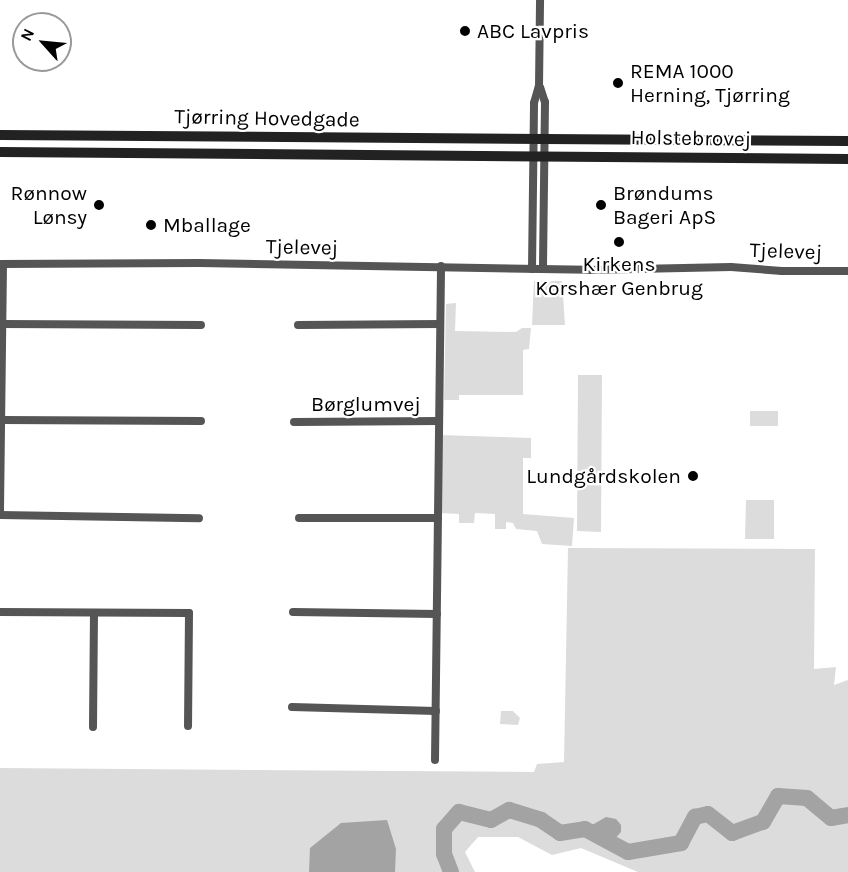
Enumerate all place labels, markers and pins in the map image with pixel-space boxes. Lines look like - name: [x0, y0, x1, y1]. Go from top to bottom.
- place label: ABC Lavpris: [477, 18, 589, 44]
- marker: ABC Lavpris: [458, 24, 472, 38]
- place label: REMA 1000 Herning, Tjørring: [630, 58, 790, 108]
- marker: REMA 1000 Herning, Tjørring: [611, 76, 625, 90]
- place label: Rønnow Lønsy: [11, 180, 87, 230]
- place label: Brøndums Bageri ApS: [613, 180, 716, 230]
- marker: Rønnow Lønsy: [92, 198, 106, 212]
- marker: Brøndums Bageri ApS: [594, 198, 608, 212]
- place label: Mballage: [163, 212, 251, 238]
- marker: Mballage: [144, 218, 158, 232]
- marker: Kirkens Korshær Genbrug: [612, 235, 626, 249]
- place label: Kirkens Korshær Genbrug: [535, 251, 703, 301]
- place label: Lundgårdskolen: [526, 463, 681, 489]
- marker: Lundgårdskolen: [686, 469, 700, 483]

